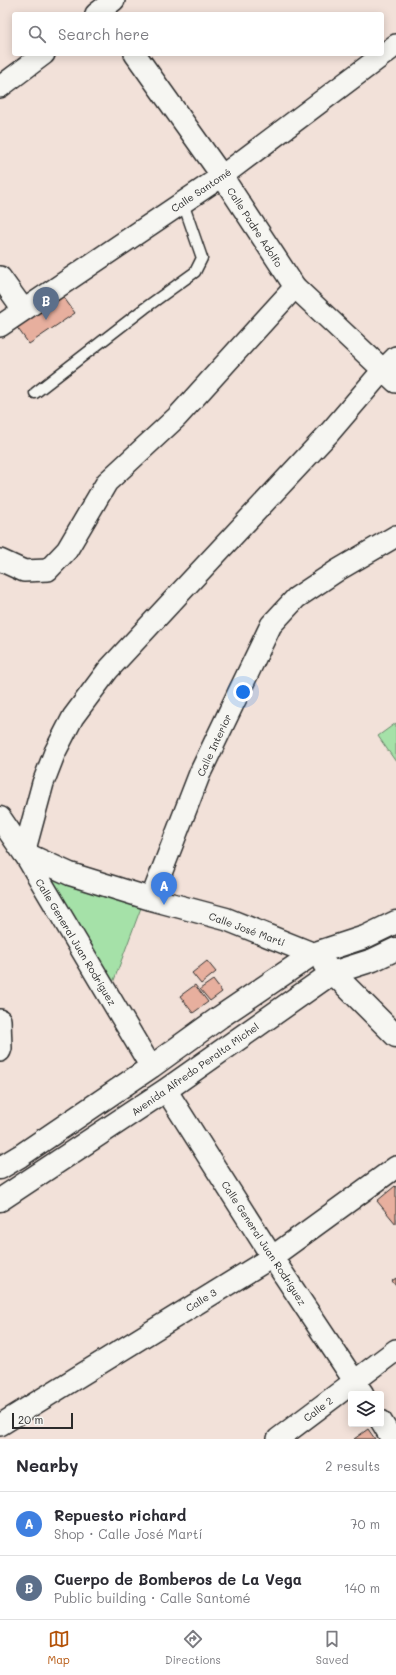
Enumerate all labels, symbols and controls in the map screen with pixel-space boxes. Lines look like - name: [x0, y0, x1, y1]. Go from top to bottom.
- search box: [12, 12, 384, 56]
- icon: search: [26, 23, 48, 45]
- text: Search here: [58, 24, 149, 44]
- street label: Calle Santomé: [168, 165, 234, 215]
- street label: Calle Padre Adolfo: [224, 184, 286, 270]
- pin: B: [33, 287, 59, 320]
- your location: [233, 682, 253, 702]
- street label: Calle Interior: [193, 712, 235, 778]
- pin: A: [151, 872, 177, 905]
- street label: Calle General Juan Rodríguez: [32, 876, 120, 1008]
- street label: Calle José Martí: [207, 909, 287, 949]
- street label: Avenida Alfredo Peralta Michel: [128, 1019, 262, 1119]
- street label: Calle General Juan Rodríguez: [218, 1178, 310, 1308]
- street label: Calle 3: [183, 1285, 219, 1315]
- map controls: [348, 1391, 384, 1427]
- button: layers: [348, 1391, 384, 1427]
- street label: Calle 2: [300, 1393, 336, 1425]
- scale bar: [12, 1411, 73, 1430]
- text: 20 m: [18, 1412, 43, 1427]
- text: Nearby: [16, 1454, 78, 1476]
- text: 2 results: [325, 1457, 380, 1474]
- text: Repuesto richard: [54, 1505, 186, 1525]
- text: A: [24, 1515, 34, 1532]
- text: 70 m: [350, 1515, 380, 1532]
- text: Shop · Calle José Martí: [54, 1525, 203, 1542]
- text: Cuerpo de Bomberos de La Vega: [54, 1569, 302, 1589]
- text: B: [25, 1579, 33, 1596]
- text: 140 m: [344, 1579, 380, 1596]
- text: Public building · Calle Santomé: [54, 1589, 251, 1606]
- tab: Map: [48, 1628, 70, 1667]
- tab: Directions: [165, 1628, 221, 1667]
- tab: Saved: [316, 1628, 348, 1667]

